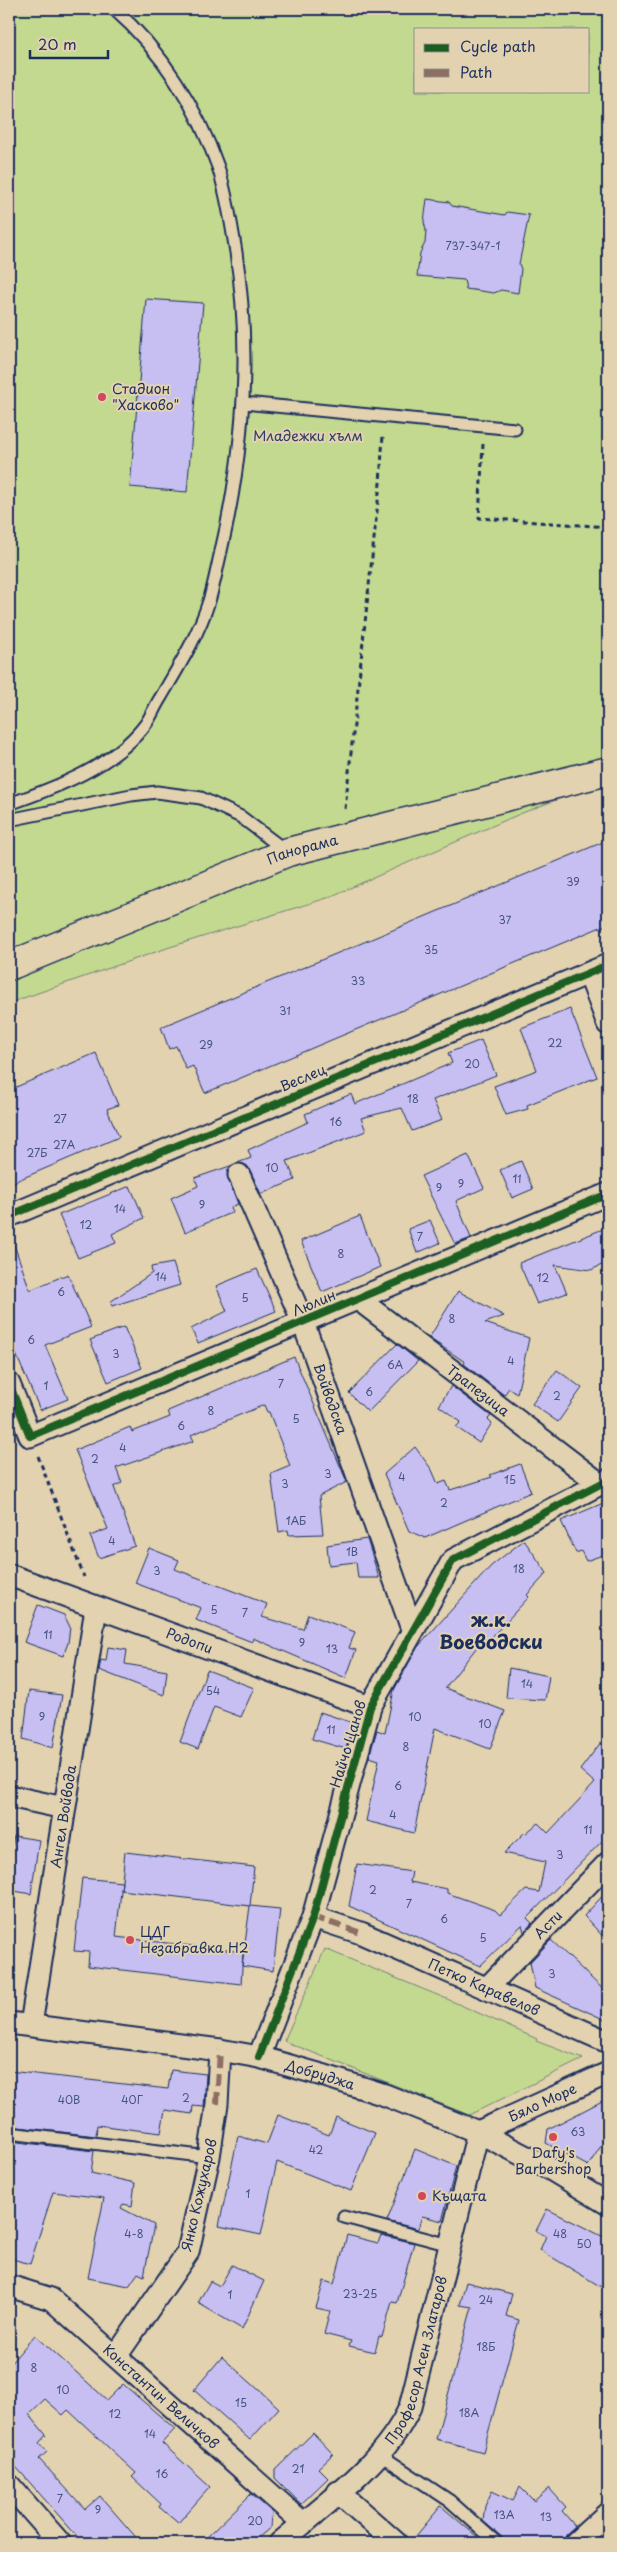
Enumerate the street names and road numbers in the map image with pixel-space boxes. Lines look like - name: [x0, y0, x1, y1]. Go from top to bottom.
- street label: Панорама: [263, 829, 340, 870]
- street label: Веслец: [276, 1058, 329, 1097]
- street label: Люлин: [289, 1284, 339, 1321]
- street label: Трапезица: [442, 1359, 514, 1421]
- street label: Войводска: [309, 1360, 353, 1437]
- street label: Родопи: [163, 1622, 216, 1659]
- street label: Найчо Цанов: [324, 1697, 371, 1790]
- street label: Ангел Войвода: [45, 1763, 81, 1870]
- street label: Асти: [529, 1905, 567, 1944]
- street label: Петко Каравелов: [425, 1953, 543, 2021]
- street label: Добруджа: [282, 2054, 358, 2095]
- street label: Бяло Море: [505, 2077, 580, 2127]
- street label: Янко Кожухаров: [175, 2136, 222, 2253]
- street label: Професор Асен Златаров: [380, 2274, 452, 2449]
- street label: Константин Величков: [99, 2339, 224, 2454]

